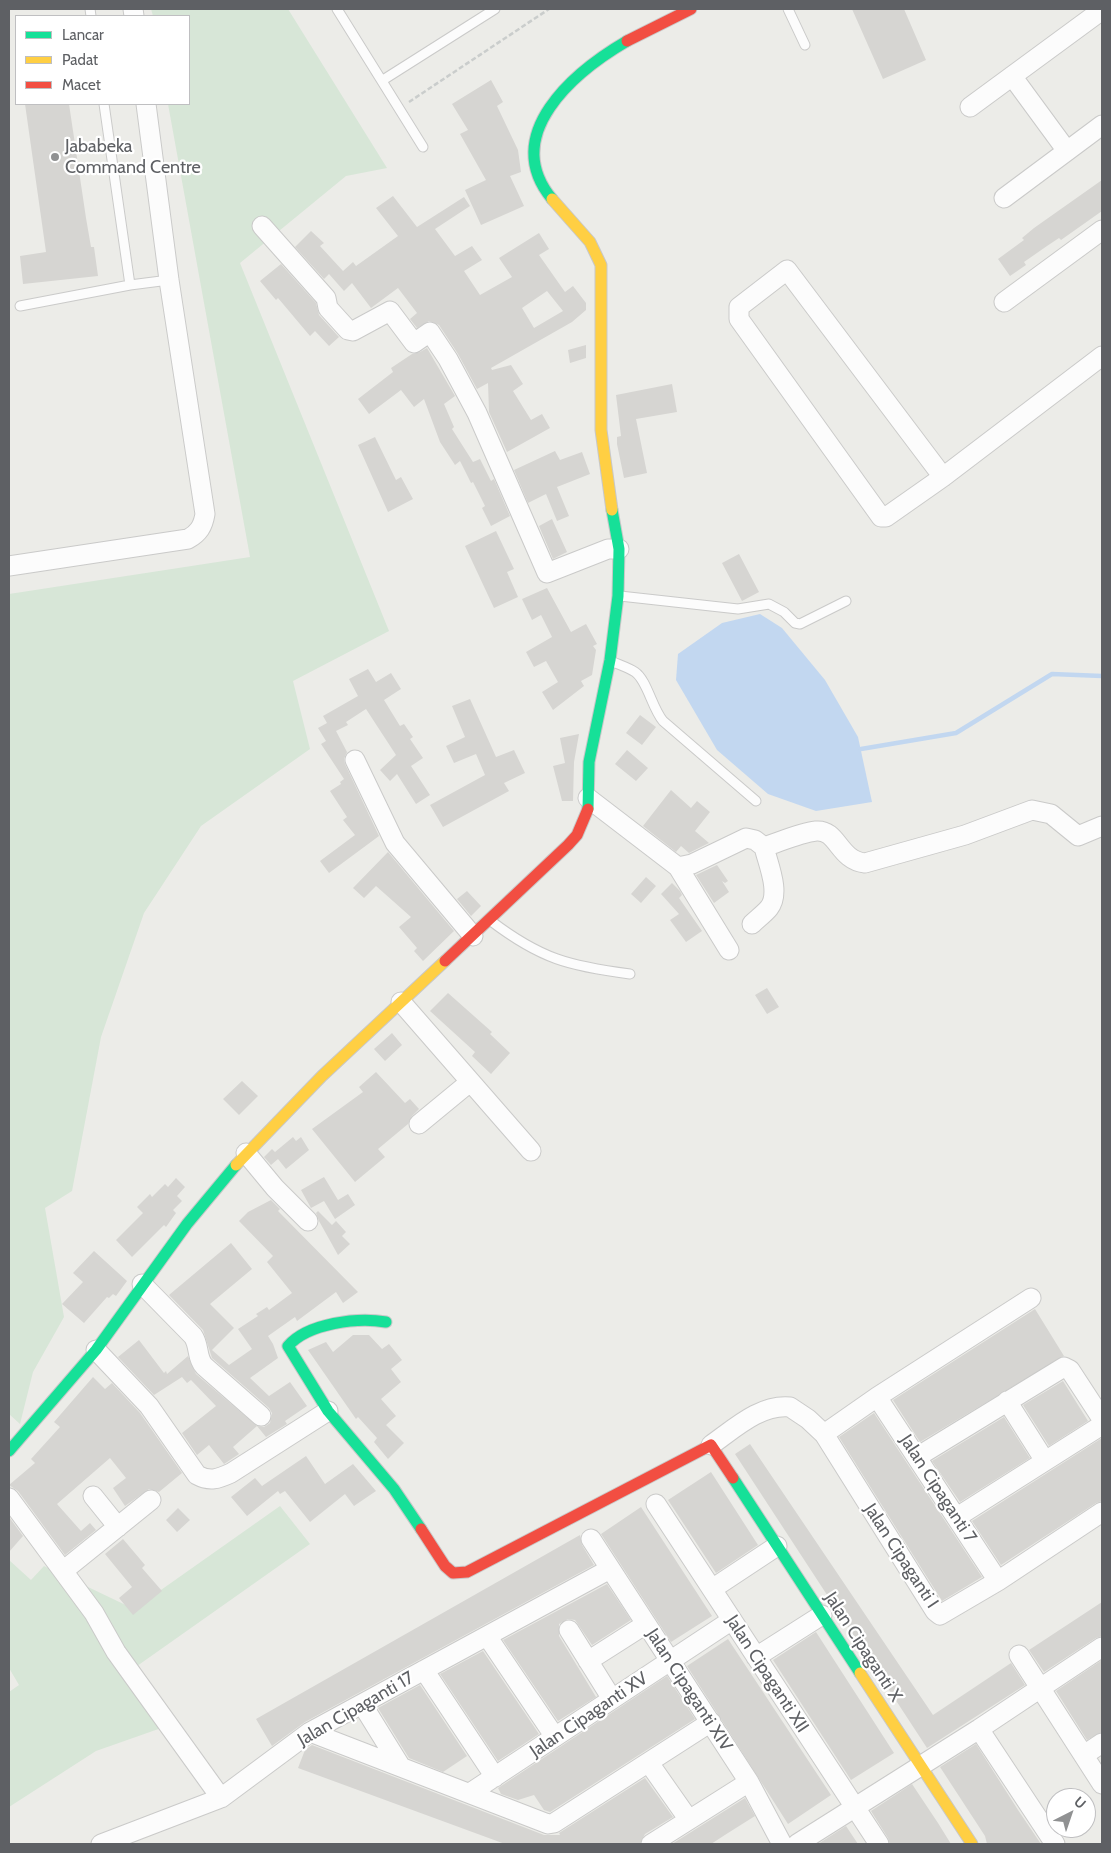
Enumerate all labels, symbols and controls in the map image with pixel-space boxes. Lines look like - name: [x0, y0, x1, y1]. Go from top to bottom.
- legend: [15, 15, 190, 105]
- text: Lancar: [62, 26, 104, 44]
- text: Padat: [62, 51, 98, 69]
- text: Macet: [62, 76, 101, 94]
- place label: Jababeka Command Centre: [65, 136, 201, 178]
- marker: Jababeka Command Centre: [49, 151, 61, 163]
- street label: Jalan Cipaganti 7: [895, 1431, 981, 1547]
- street label: Jalan Cipaganti I: [859, 1500, 943, 1612]
- street label: Jalan Cipaganti X: [820, 1588, 906, 1706]
- street label: Jalan Cipaganti XII: [721, 1611, 813, 1737]
- street label: Jalan Cipaganti XIV: [641, 1625, 737, 1755]
- street label: Jalan Cipaganti 17: [294, 1667, 418, 1751]
- street label: Jalan Cipaganti XV: [526, 1668, 652, 1762]
- north arrow: [1046, 1788, 1096, 1838]
- text: U: [1070, 1792, 1090, 1813]

